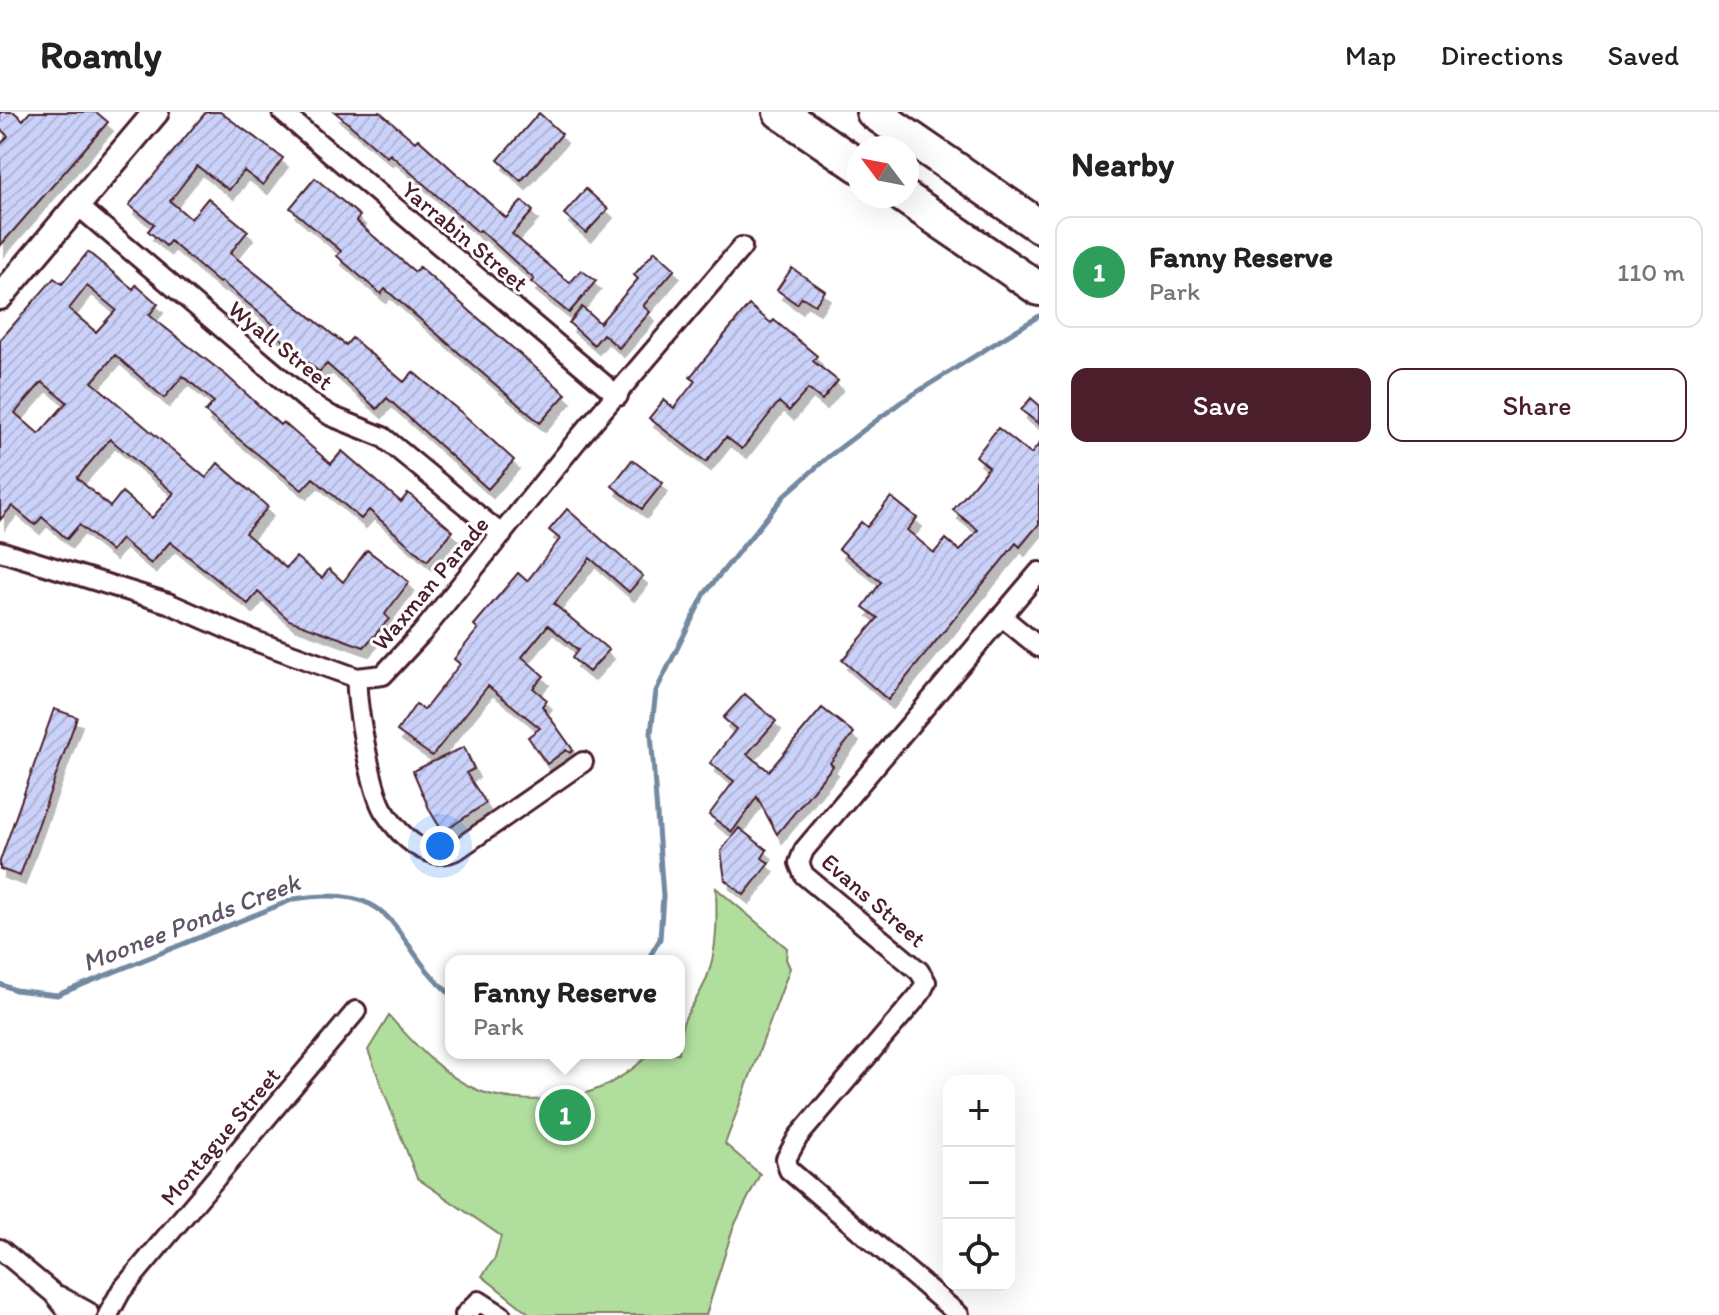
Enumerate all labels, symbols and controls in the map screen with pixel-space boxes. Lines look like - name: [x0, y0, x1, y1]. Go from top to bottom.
- text: Roamly: [40, 32, 162, 78]
- text: Map: [1345, 38, 1396, 72]
- text: Directions: [1440, 38, 1564, 72]
- text: Saved: [1608, 38, 1679, 72]
- north arrow: [847, 136, 919, 208]
- text: Nearby: [1071, 144, 1174, 185]
- street label: Yarrabin Street: [396, 175, 534, 297]
- text: Fanny Reserve: [1149, 238, 1333, 275]
- text: 1: [1093, 256, 1105, 288]
- text: 110 m: [1617, 256, 1685, 288]
- text: Park: [1149, 275, 1200, 307]
- street label: Wyall Street: [223, 294, 339, 396]
- button: Save: [1071, 368, 1371, 442]
- button: Share: [1387, 368, 1687, 442]
- street label: Waxman Parade: [365, 510, 495, 656]
- your location: [420, 826, 460, 866]
- street label: Evans Street: [816, 847, 932, 953]
- water label: Moonee Ponds Creek: [78, 865, 306, 978]
- popup: [445, 955, 685, 1059]
- text: Fanny Reserve: [473, 973, 657, 1010]
- text: Park: [473, 1010, 524, 1042]
- street label: Montague Street: [154, 1061, 286, 1211]
- map controls: [943, 1075, 1015, 1291]
- button: +: [943, 1075, 1015, 1147]
- pin: 1: [539, 1085, 591, 1145]
- button: −: [943, 1147, 1015, 1219]
- button: locate: [943, 1219, 1015, 1291]

